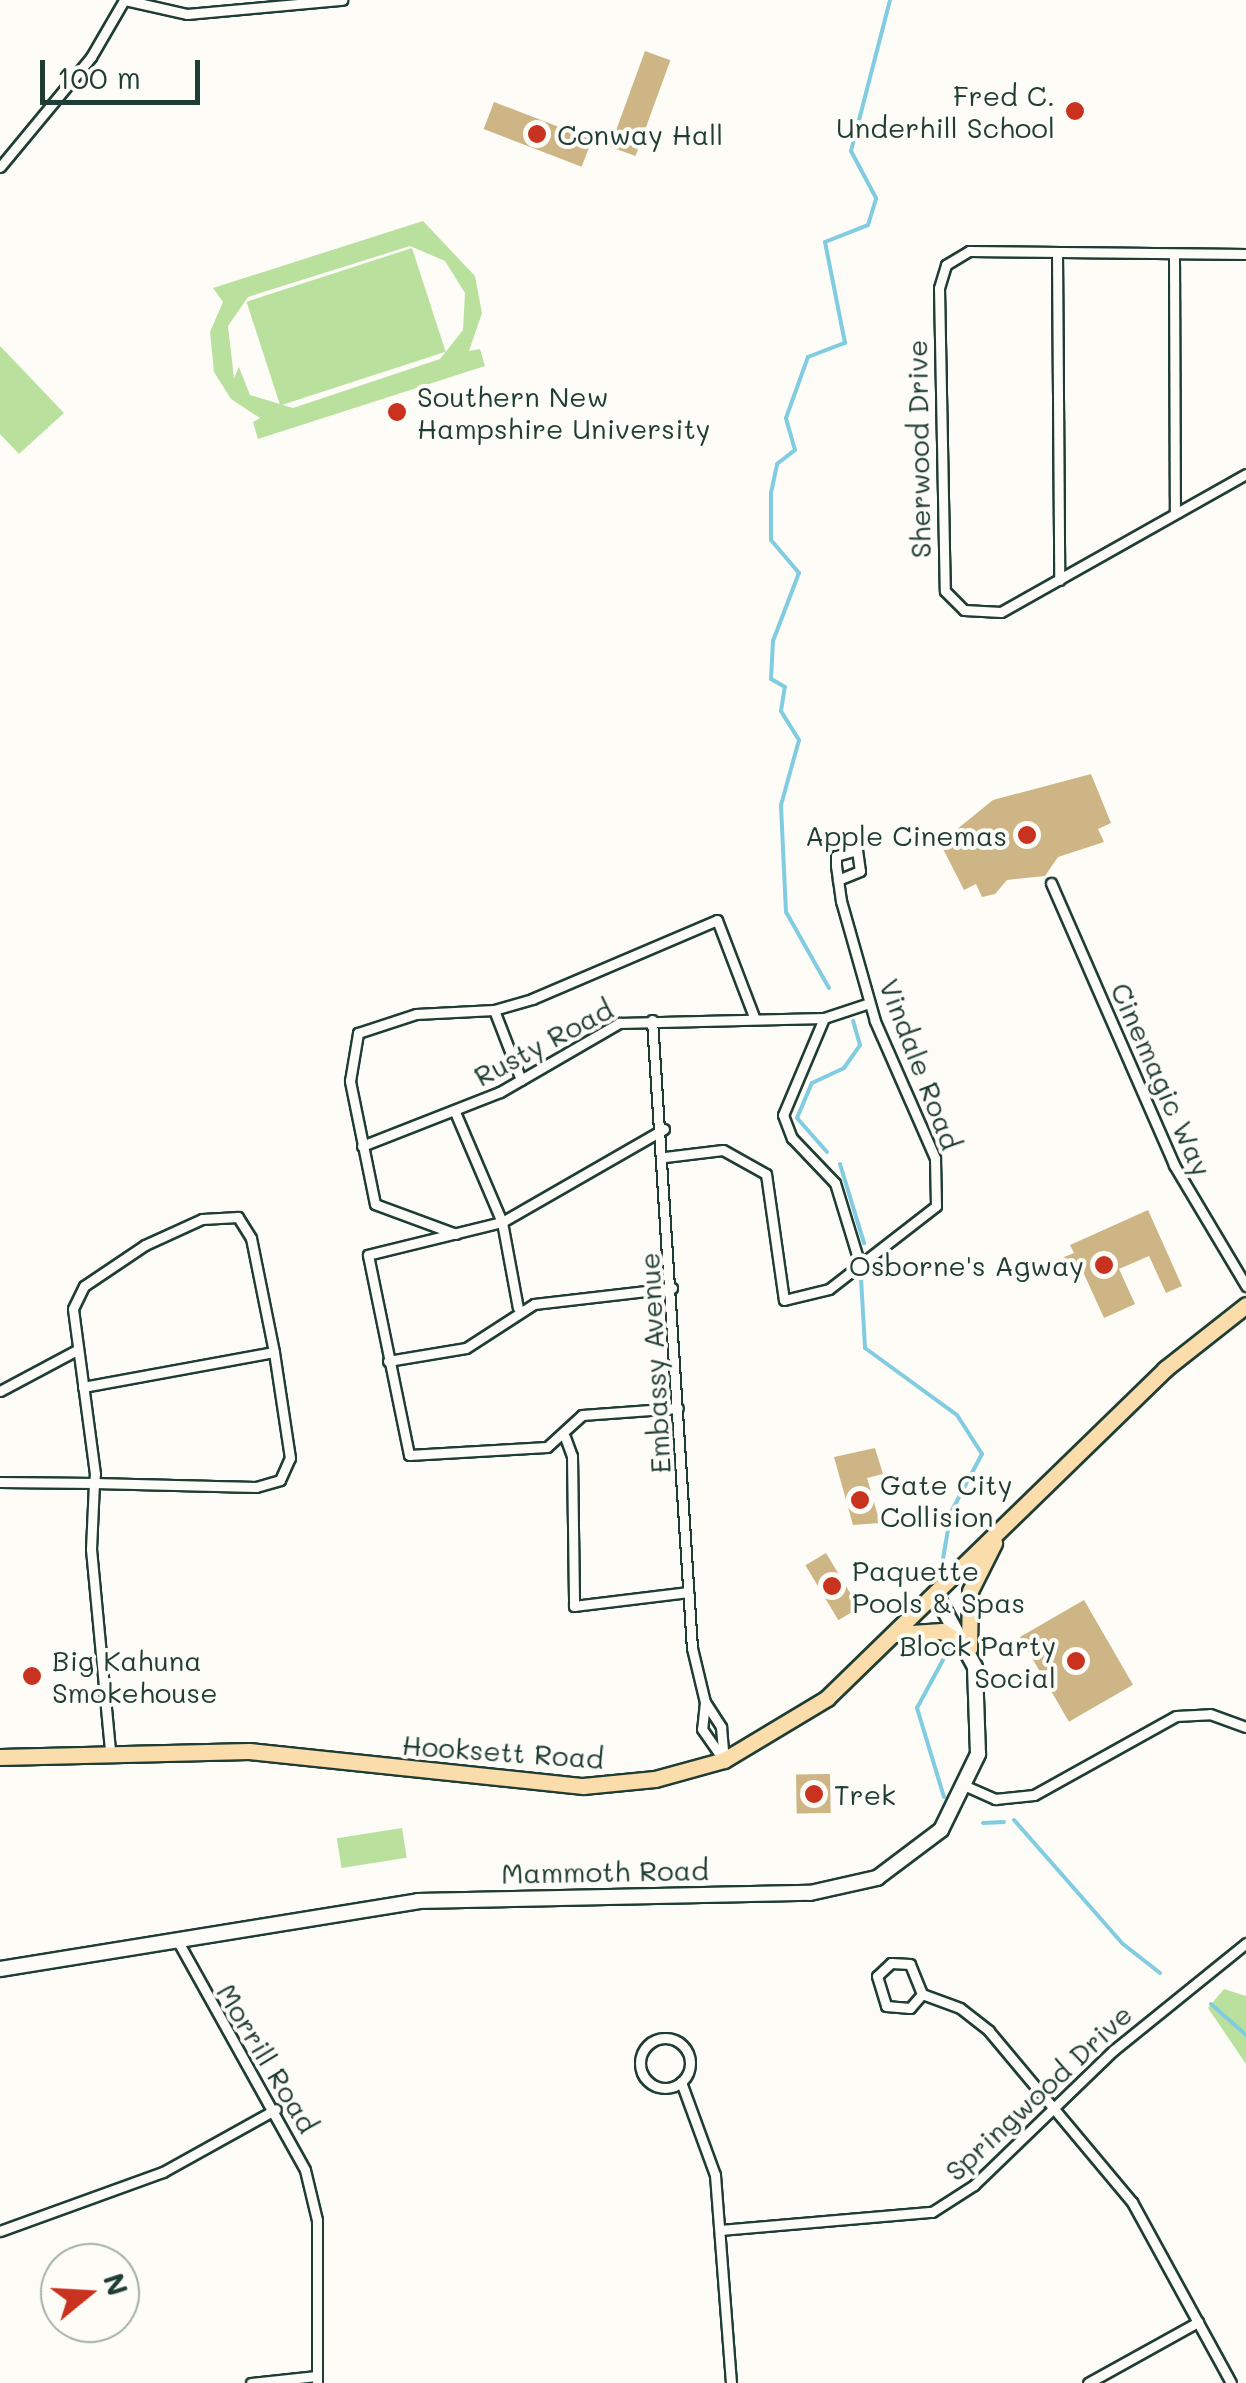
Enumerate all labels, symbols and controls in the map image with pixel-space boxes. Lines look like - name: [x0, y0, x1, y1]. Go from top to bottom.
- scale bar: [45, 40, 205, 102]
- text: 100 m: [57, 57, 141, 97]
- place label: Fred C. Underhill School: [836, 78, 1055, 144]
- marker: Fred C. Underhill School: [1064, 100, 1086, 122]
- place label: Conway Hall: [557, 117, 723, 151]
- marker: Conway Hall: [526, 123, 548, 145]
- street label: Sherwood Drive: [899, 339, 937, 559]
- place label: Southern New Hampshire University: [417, 379, 710, 445]
- marker: Southern New Hampshire University: [386, 401, 408, 423]
- place label: Apple Cinemas: [805, 818, 1007, 852]
- marker: Apple Cinemas: [1016, 824, 1038, 846]
- street label: Vindale Road: [873, 974, 969, 1154]
- street label: Cinemagic Way: [1104, 977, 1220, 1181]
- street label: Rusty Road: [468, 991, 618, 1093]
- place label: Osborne's Agway: [849, 1248, 1084, 1282]
- street label: Embassy Avenue: [631, 1252, 677, 1474]
- marker: Osborne's Agway: [1093, 1254, 1115, 1276]
- place label: Gate City Collision: [880, 1467, 1012, 1533]
- marker: Gate City Collision: [849, 1489, 871, 1511]
- place label: Paquette Pools & Spas: [852, 1553, 1025, 1619]
- marker: Paquette Pools & Spas: [821, 1575, 843, 1597]
- place label: Block Party Social: [899, 1628, 1056, 1694]
- place label: Big Kahuna Smokehouse: [52, 1643, 218, 1709]
- marker: Block Party Social: [1065, 1650, 1087, 1672]
- marker: Big Kahuna Smokehouse: [21, 1665, 43, 1687]
- street label: Hooksett Road: [401, 1727, 605, 1775]
- place label: Trek: [834, 1777, 896, 1811]
- marker: Trek: [803, 1783, 825, 1805]
- street label: Mammoth Road: [501, 1852, 709, 1890]
- street label: Morrill Road: [210, 1977, 326, 2139]
- street label: Springwood Drive: [938, 1997, 1138, 2187]
- north arrow: [40, 2243, 140, 2343]
- text: N: [96, 2269, 137, 2300]

